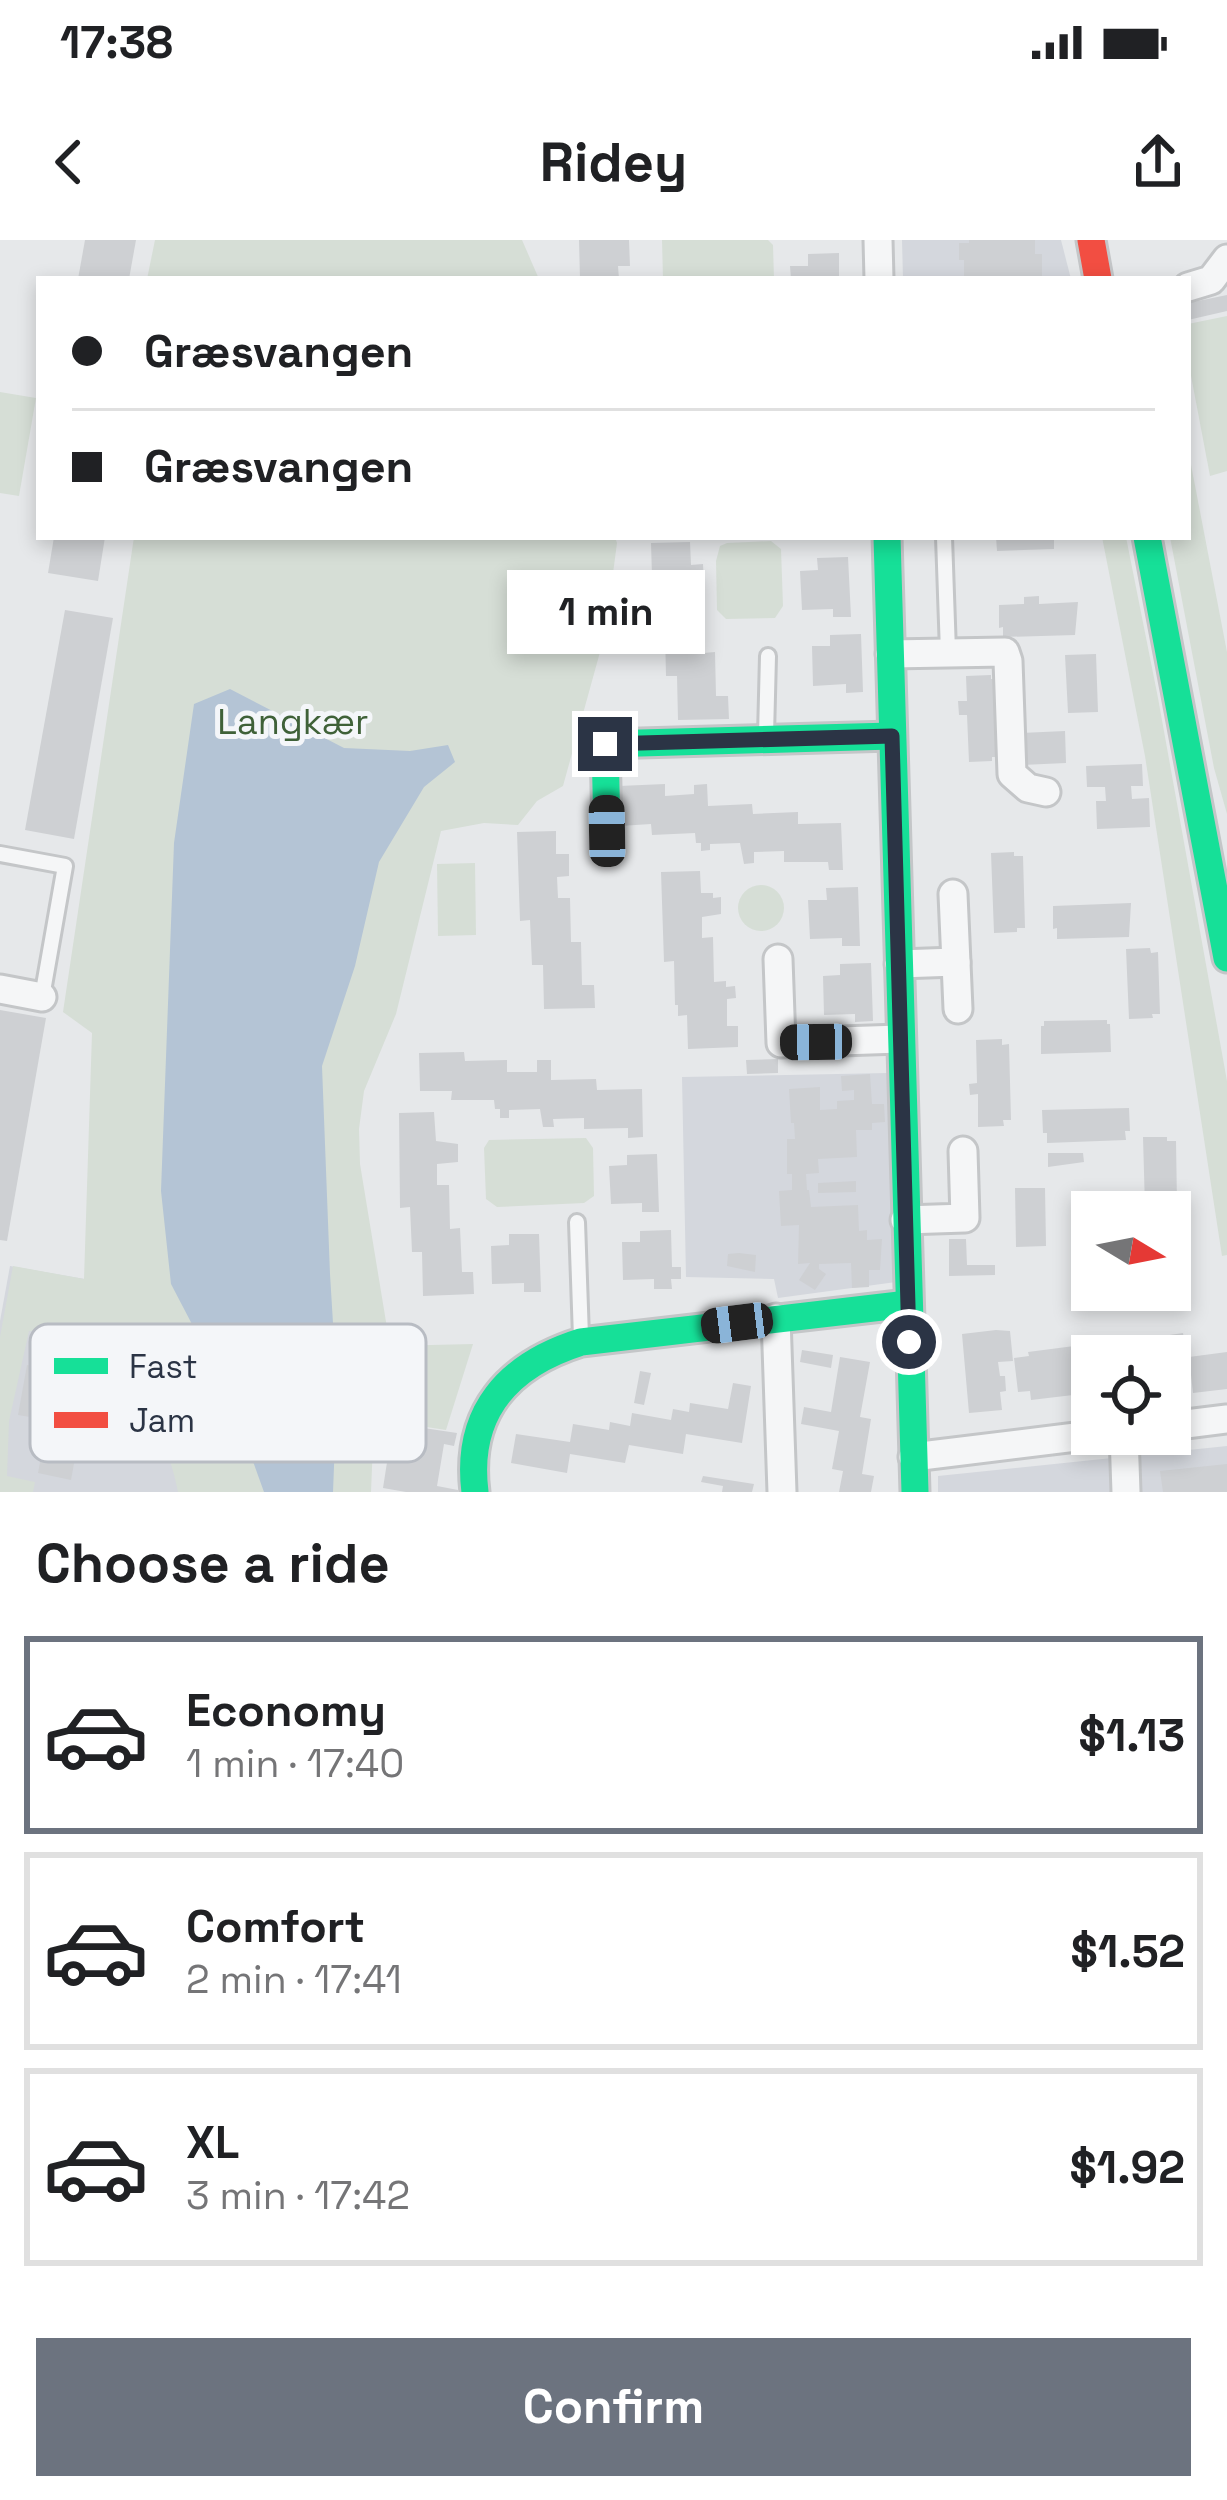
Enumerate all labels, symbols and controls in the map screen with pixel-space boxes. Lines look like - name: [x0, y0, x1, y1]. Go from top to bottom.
- text: 17:38: [60, 14, 173, 71]
- text: Ridey: [540, 128, 687, 197]
- icon: back: [36, 129, 102, 195]
- icon: share: [1125, 129, 1191, 195]
- text: Græsvangen: [144, 323, 413, 380]
- text: Græsvangen: [144, 438, 413, 495]
- callout: 1 min: [506, 570, 704, 654]
- text: 1 min: [558, 587, 654, 636]
- park label: Langkær: [217, 699, 369, 745]
- route end: [578, 717, 632, 771]
- car: [588, 795, 626, 867]
- car: [780, 1023, 852, 1061]
- north arrow: [1071, 1191, 1191, 1311]
- map controls: [1071, 1191, 1191, 1455]
- car: [699, 1301, 775, 1345]
- route start: [882, 1315, 936, 1369]
- legend: [30, 1324, 426, 1462]
- button: locate: [1071, 1335, 1191, 1455]
- text: Fast: [129, 1346, 198, 1388]
- text: Jam: [129, 1400, 195, 1442]
- text: Choose a ride: [36, 1529, 390, 1598]
- icon: car: [42, 1681, 150, 1789]
- text: Economy: [186, 1682, 386, 1739]
- text: $1.13: [1079, 1707, 1185, 1764]
- text: 1 min · 17:40: [186, 1739, 404, 1788]
- icon: car: [42, 1897, 150, 2005]
- text: Comfort: [186, 1898, 365, 1955]
- text: $1.52: [1071, 1923, 1185, 1980]
- text: 2 min · 17:41: [186, 1955, 402, 2004]
- icon: car: [42, 2113, 150, 2221]
- text: XL: [186, 2114, 239, 2171]
- text: $1.92: [1070, 2139, 1185, 2196]
- text: 3 min · 17:42: [186, 2171, 410, 2220]
- button: Confirm: [36, 2338, 1191, 2476]

